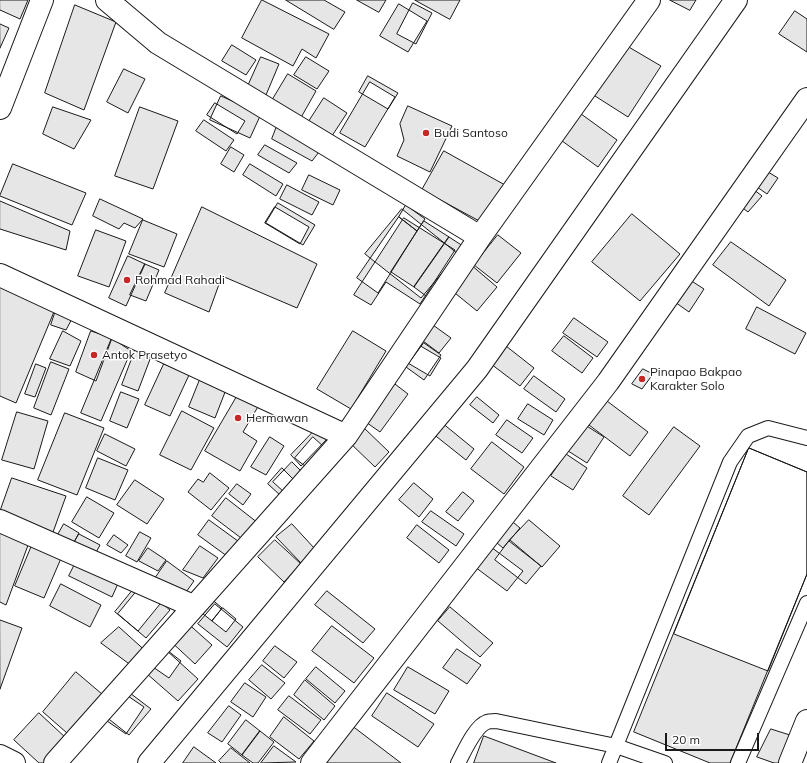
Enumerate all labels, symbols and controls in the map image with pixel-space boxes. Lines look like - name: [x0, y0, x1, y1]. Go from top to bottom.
- place label: Budi Santoso: [434, 126, 508, 140]
- marker: Budi Santoso: [421, 128, 431, 138]
- place label: Rohmad Rahadi: [135, 273, 225, 287]
- marker: Rohmad Rahadi: [122, 275, 132, 285]
- place label: Antok Prasetyo: [102, 348, 187, 362]
- marker: Antok Prasetyo: [89, 350, 99, 360]
- place label: Pinapao Bakpao Karakter Solo: [650, 365, 742, 393]
- marker: Pinapao Bakpao Karakter Solo: [637, 374, 647, 384]
- place label: Hermawan: [246, 411, 308, 425]
- marker: Hermawan: [233, 413, 243, 423]
- scale bar: [667, 725, 761, 751]
- text: 20 m: [672, 732, 700, 747]

